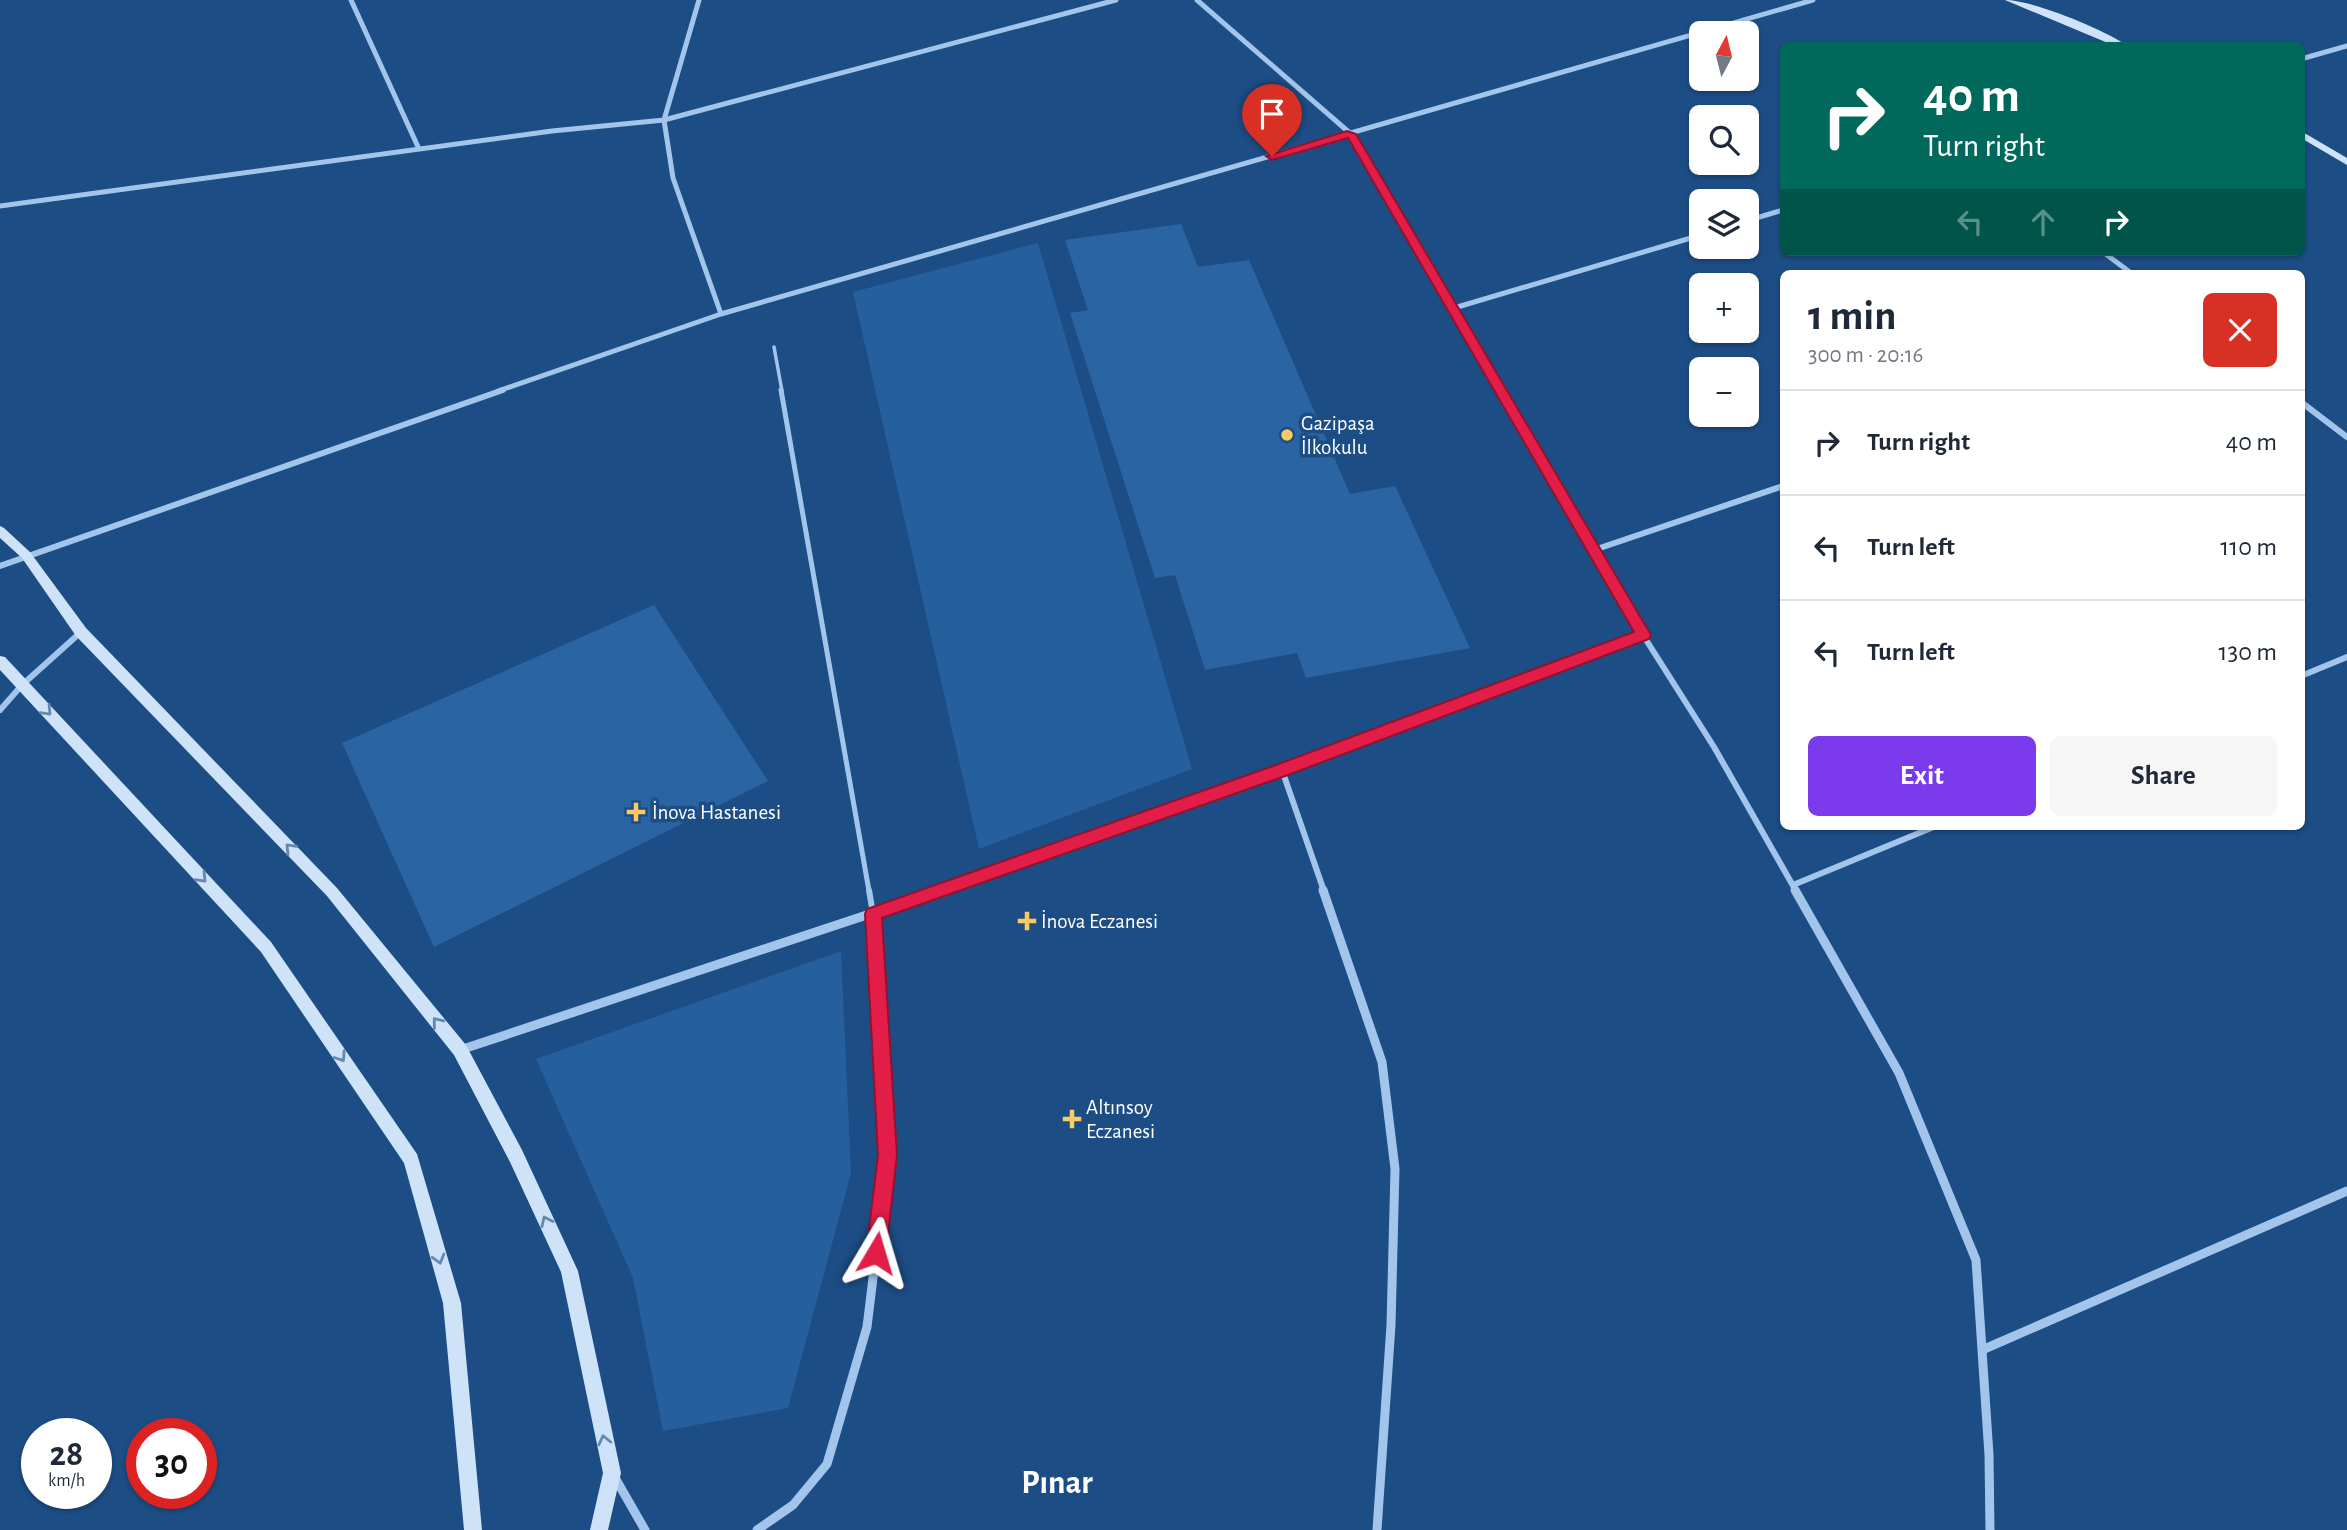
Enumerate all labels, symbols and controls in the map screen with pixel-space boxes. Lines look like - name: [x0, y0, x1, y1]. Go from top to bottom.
- north arrow: [1689, 21, 1759, 91]
- map controls: [1689, 21, 1759, 427]
- icon: right: [1808, 70, 1899, 161]
- text: 40 m: [1923, 72, 2020, 121]
- pin: [1242, 84, 1302, 156]
- icon: arrive: [1253, 95, 1291, 133]
- button: search: [1689, 105, 1759, 175]
- text: Turn right: [1923, 130, 2045, 162]
- button: layers: [1689, 189, 1759, 259]
- icon: left: [1951, 203, 1989, 241]
- icon: ahead: [2024, 203, 2062, 241]
- icon: right: [2097, 203, 2135, 241]
- button: +: [1689, 273, 1759, 343]
- button: close: [2203, 293, 2277, 367]
- text: 1 min: [1808, 295, 1897, 337]
- text: 300 m · 20:16: [1808, 344, 1923, 367]
- button: −: [1689, 357, 1759, 427]
- place label: Gazipaşa İlkokulu: [1301, 413, 1375, 458]
- icon: right: [1808, 424, 1846, 462]
- marker: Gazipaşa İlkokulu: [1279, 427, 1295, 443]
- text: Turn right: [1867, 429, 1970, 455]
- text: 40 m: [2226, 429, 2277, 455]
- icon: left: [1808, 529, 1846, 567]
- text: Turn left: [1867, 534, 1955, 560]
- text: 110 m: [2220, 534, 2277, 560]
- icon: left: [1808, 634, 1846, 672]
- text: Turn left: [1867, 639, 1955, 665]
- text: 130 m: [2219, 639, 2277, 665]
- one-way arrow: [38, 703, 51, 716]
- button: Exit: [1808, 736, 2036, 816]
- button: Share: [2050, 736, 2277, 816]
- place label: İnova Hastanesi: [652, 801, 781, 823]
- marker: İnova Hastanesi: [626, 802, 646, 822]
- one-way arrow: [286, 844, 299, 857]
- one-way arrow: [193, 870, 206, 883]
- place label: İnova Eczanesi: [1041, 910, 1158, 932]
- marker: İnova Eczanesi: [1019, 913, 1035, 929]
- one-way arrow: [433, 1017, 445, 1030]
- one-way arrow: [333, 1049, 345, 1062]
- place label: Altınsoy Eczanesi: [1086, 1097, 1155, 1142]
- marker: Altınsoy Eczanesi: [1064, 1111, 1080, 1127]
- one-way arrow: [540, 1216, 554, 1228]
- position arrow: [839, 1216, 913, 1290]
- one-way arrow: [431, 1253, 445, 1265]
- speed limit sign: 30: [126, 1418, 217, 1509]
- one-way arrow: [598, 1434, 612, 1446]
- text: 28: [50, 1437, 83, 1472]
- district label: Pınar: [1021, 1467, 1093, 1500]
- text: km/h: [48, 1472, 85, 1490]

